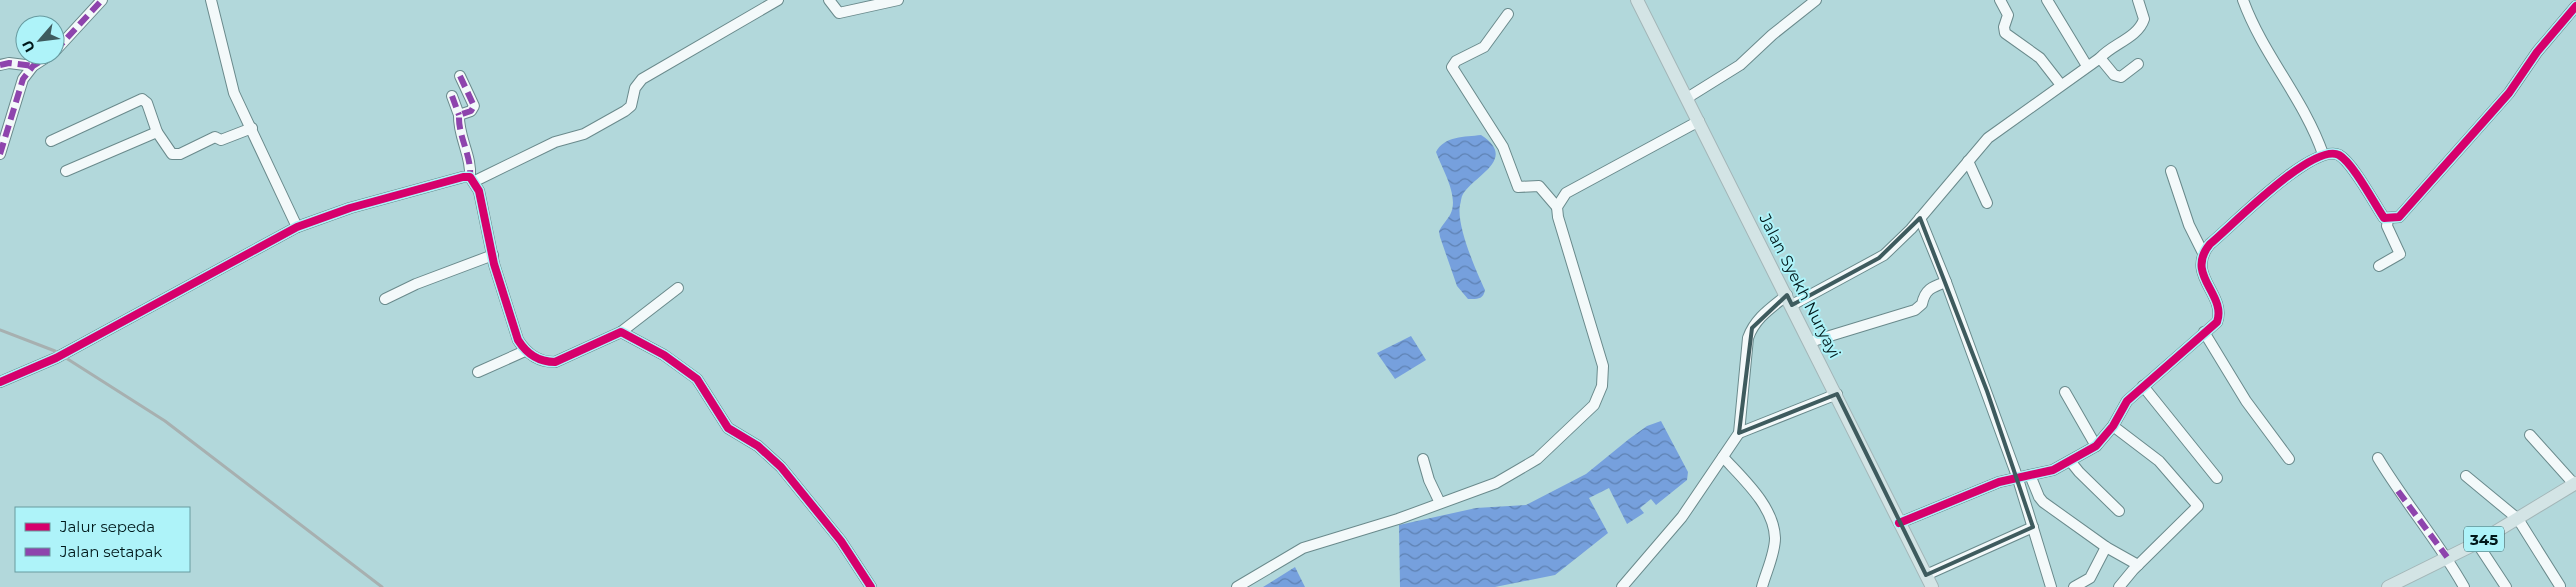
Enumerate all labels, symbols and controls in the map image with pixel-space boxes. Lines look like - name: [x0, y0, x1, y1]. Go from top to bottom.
- north arrow: [15, 15, 65, 65]
- text: U: [18, 37, 39, 55]
- street label: Jalan Syekh Nuryayi: [1755, 210, 1845, 361]
- legend: [15, 507, 190, 572]
- text: Jalur sepeda: [59, 517, 155, 536]
- road number: 345: [2464, 526, 2504, 552]
- text: Jalan setapak: [59, 542, 162, 561]

